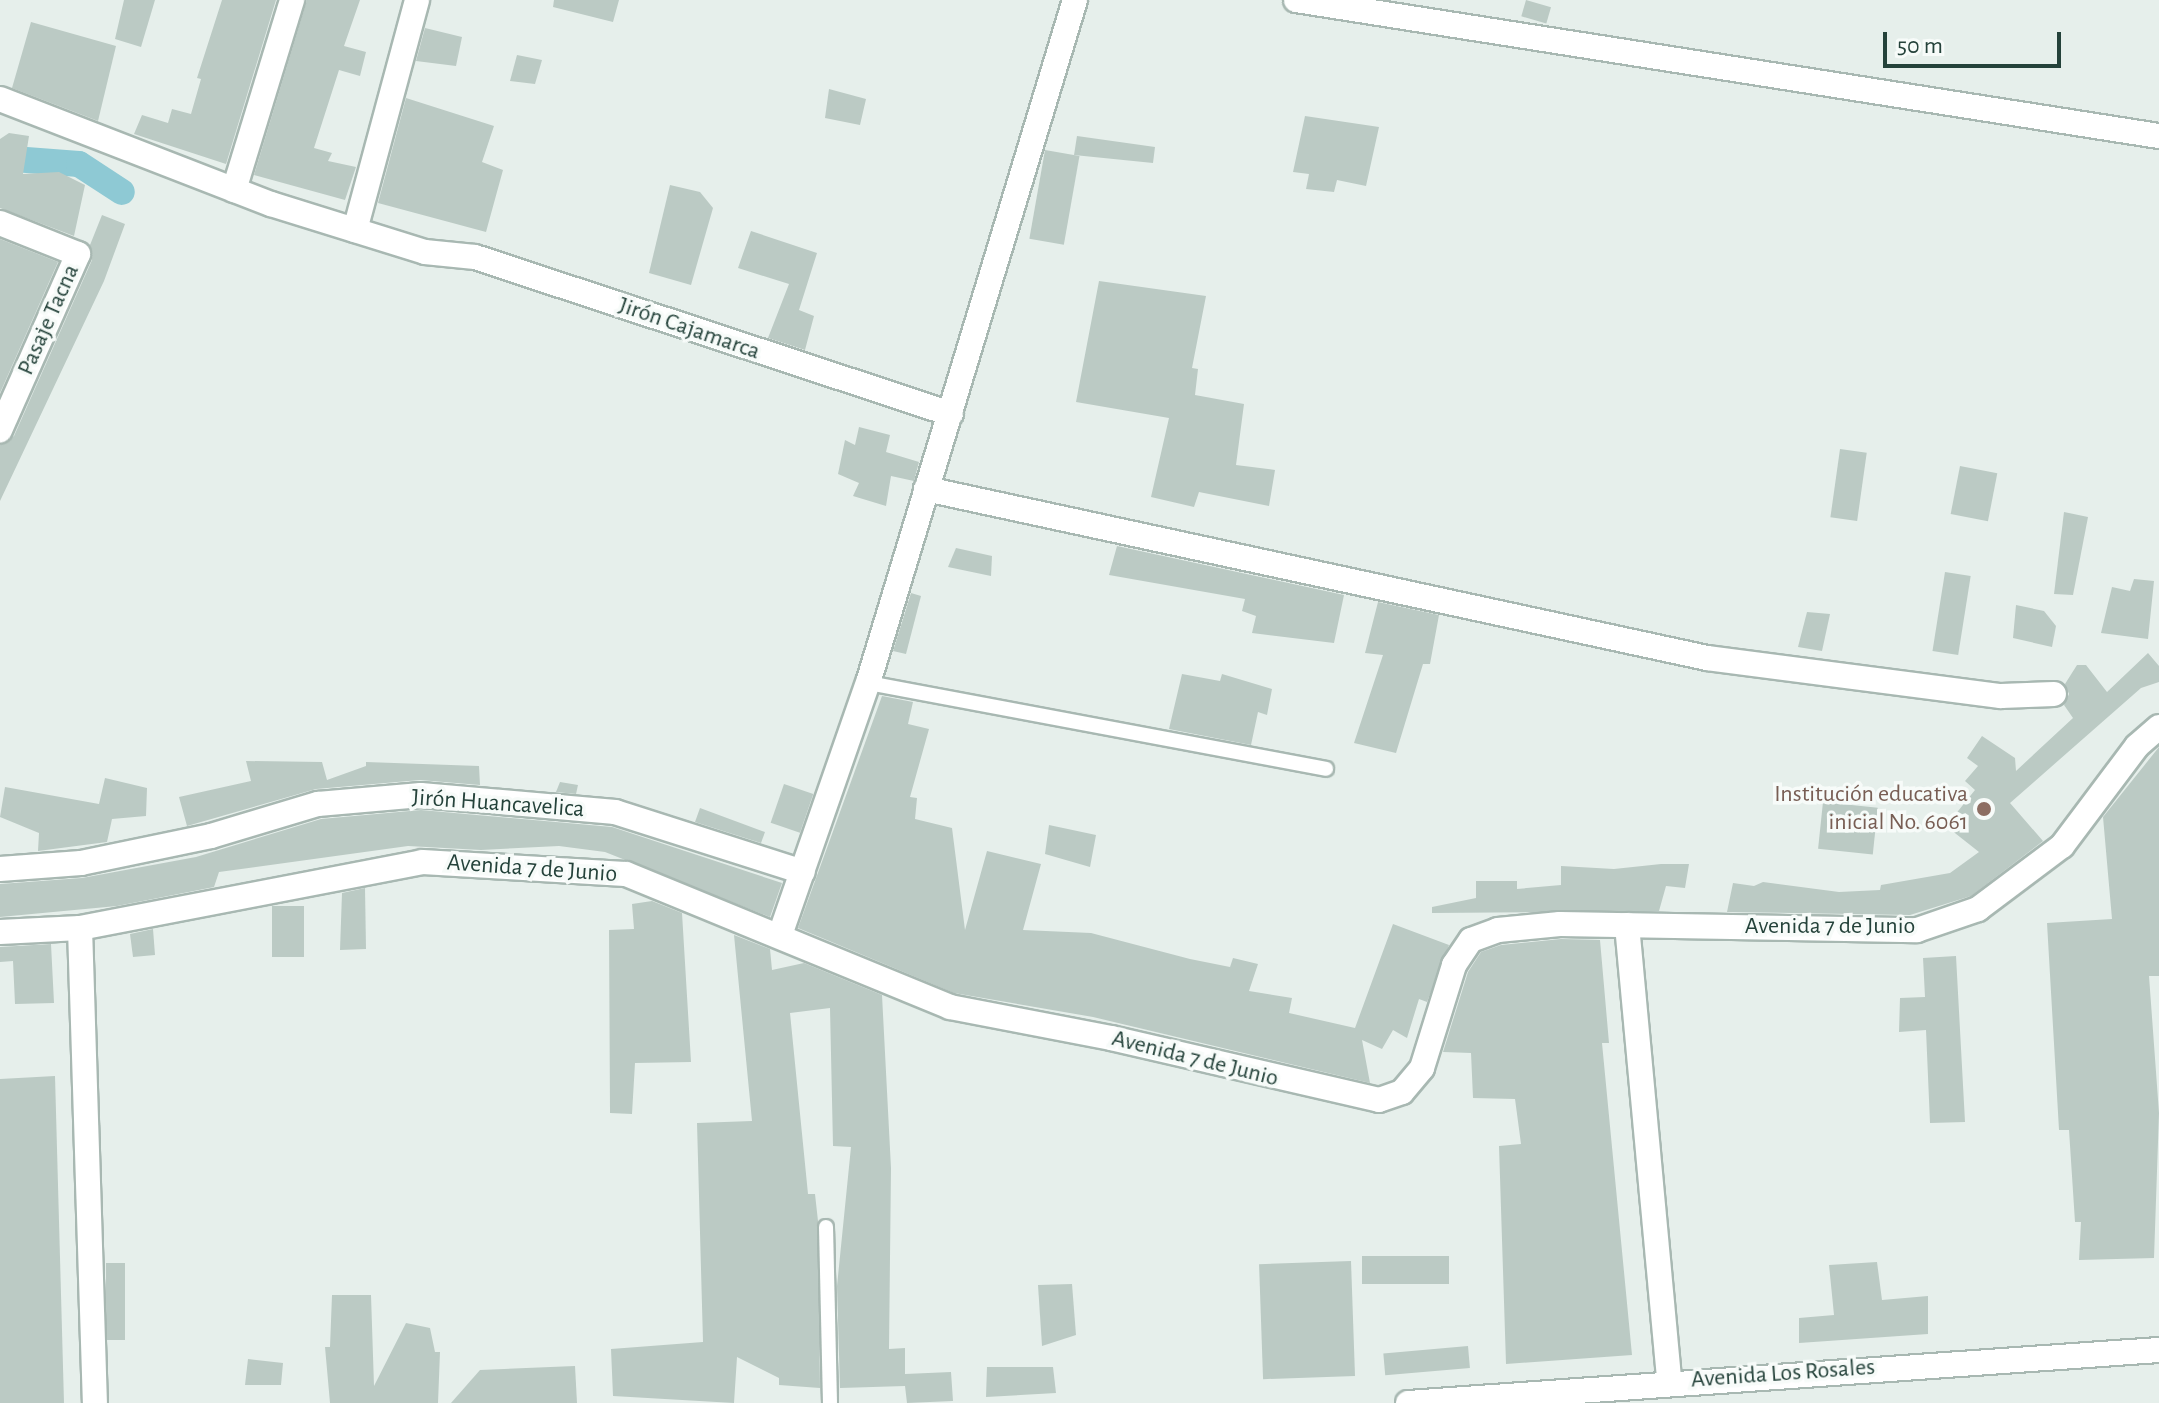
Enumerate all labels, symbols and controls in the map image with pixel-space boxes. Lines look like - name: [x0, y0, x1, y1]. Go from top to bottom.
- scale bar: [1887, 16, 2065, 66]
- text: 50 m: [1897, 34, 1943, 58]
- street label: Pasaje Tacna: [12, 260, 86, 380]
- street label: Jirón Cajamarca: [615, 291, 763, 367]
- place label: Institución educativa inicial No. 6061: [1774, 781, 1968, 837]
- street label: Jirón Huancavelica: [411, 784, 585, 824]
- marker: Institución educativa inicial No. 6061: [1975, 800, 1993, 818]
- street label: Avenida 7 de Junio: [446, 849, 618, 889]
- street label: Avenida 7 de Junio: [1745, 913, 1915, 941]
- street label: Avenida 7 de Junio: [1109, 1024, 1281, 1094]
- street label: Avenida Los Rosales: [1690, 1353, 1876, 1395]

